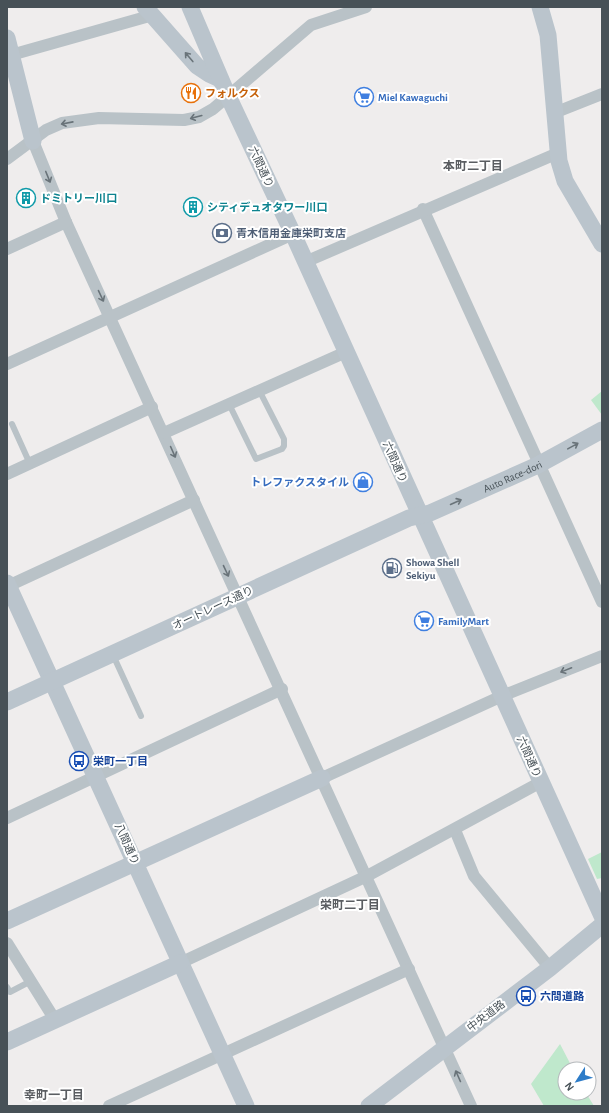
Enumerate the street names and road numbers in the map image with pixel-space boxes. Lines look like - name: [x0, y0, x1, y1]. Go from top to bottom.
- street label: 六間通り: [247, 144, 276, 189]
- street label: 六間通り: [381, 439, 410, 484]
- street label: Auto Race-dori: [481, 458, 544, 494]
- street label: オートレース通り: [171, 584, 255, 631]
- street label: 六間通り: [515, 734, 544, 779]
- street label: 八間通り: [113, 821, 142, 866]
- street label: 中央道路: [465, 998, 507, 1034]

